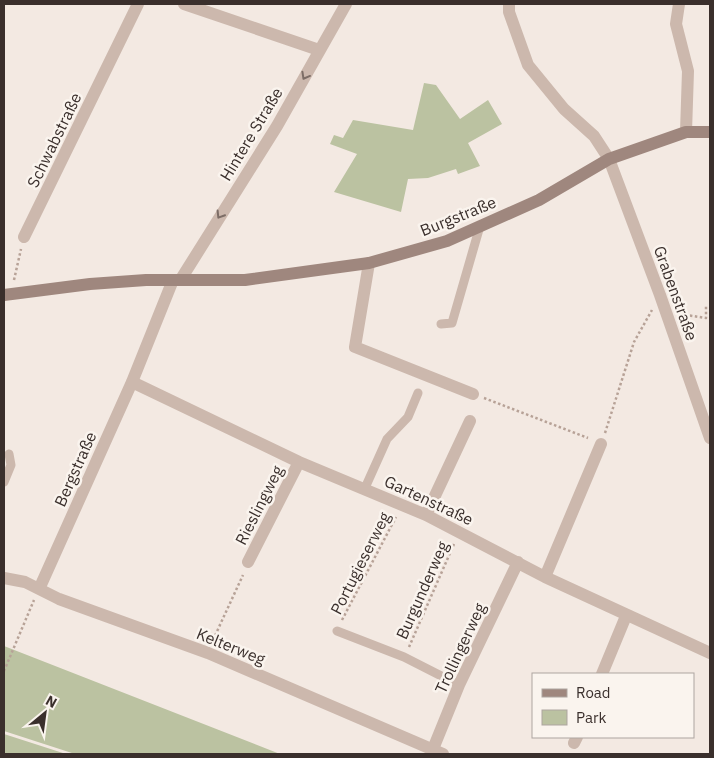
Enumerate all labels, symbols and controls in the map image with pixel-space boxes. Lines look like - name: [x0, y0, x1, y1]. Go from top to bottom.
- one-way arrow: [301, 71, 311, 80]
- street label: Hintere Straße: [215, 84, 287, 184]
- street label: Schwabstraße: [22, 89, 86, 191]
- street label: Burgstraße: [417, 192, 499, 240]
- one-way arrow: [217, 210, 227, 219]
- street label: Grabenstraße: [650, 243, 702, 343]
- street label: Bergstraße: [50, 428, 100, 510]
- street label: Rieslingweg: [231, 462, 288, 548]
- street label: Gartenstraße: [381, 471, 477, 529]
- street label: Portugieserweg: [326, 508, 395, 618]
- street label: Burgunderweg: [391, 537, 453, 642]
- street label: Trollingerweg: [430, 599, 490, 696]
- street label: Kelterweg: [194, 623, 269, 669]
- legend: [532, 673, 694, 738]
- text: Road: [576, 683, 611, 702]
- north arrow: [20, 688, 70, 738]
- text: N: [43, 691, 60, 712]
- text: Park: [576, 708, 606, 727]

